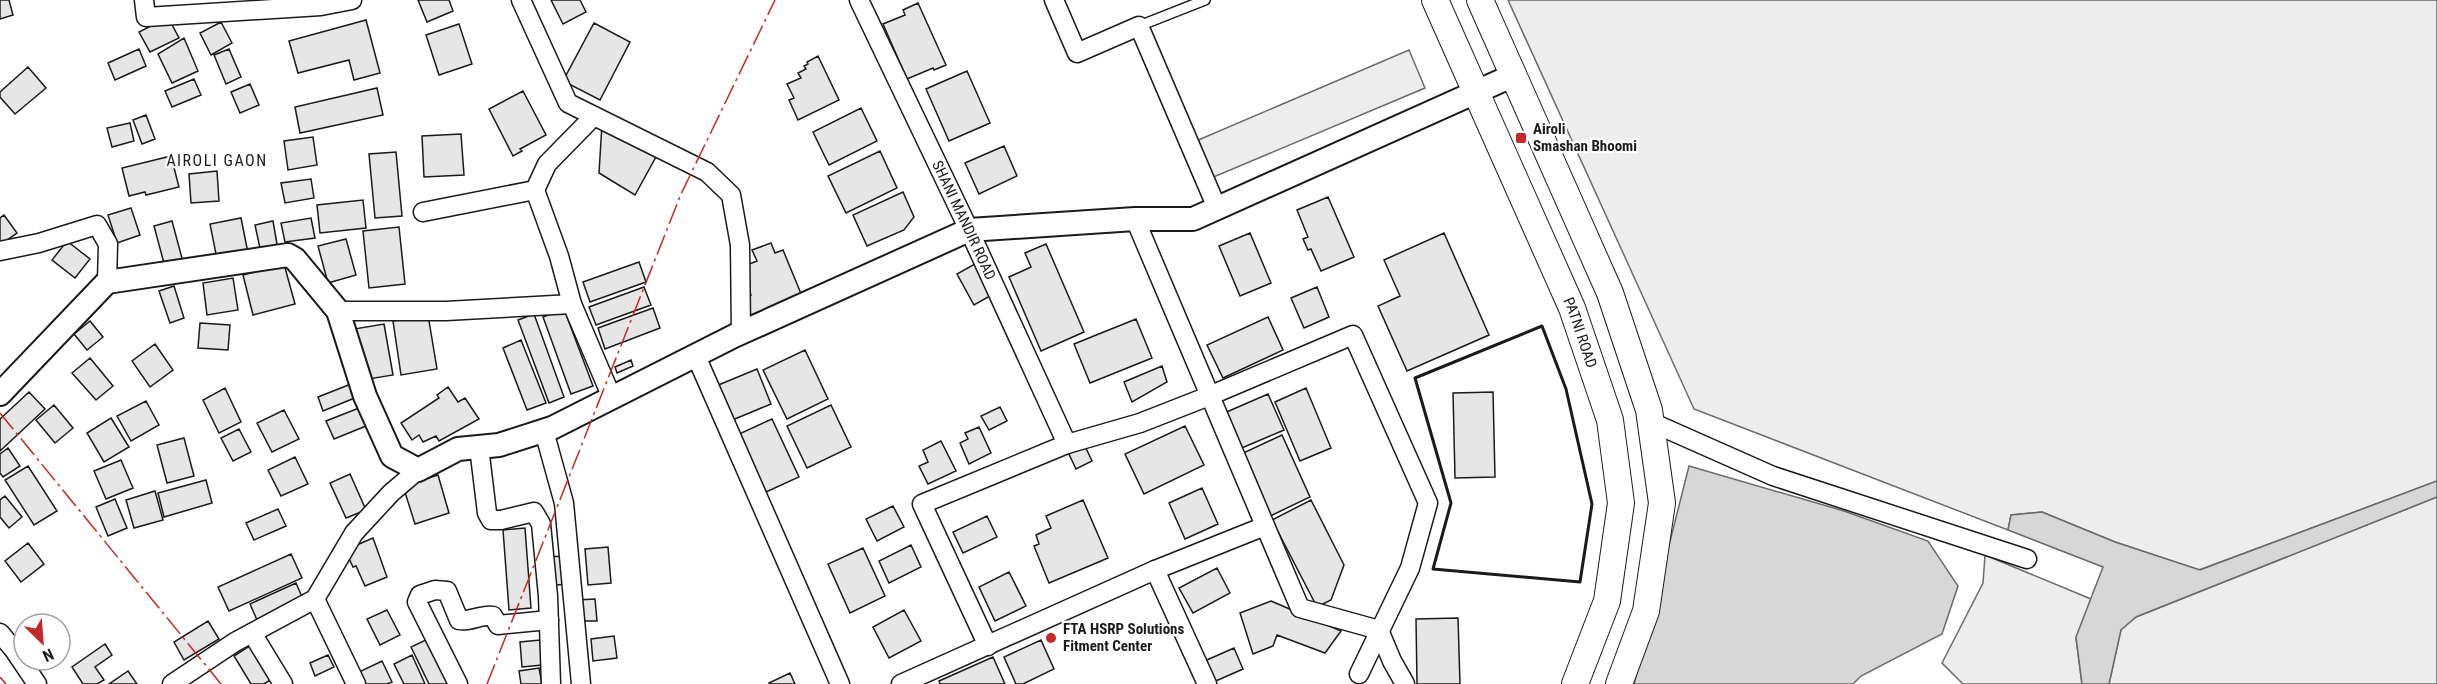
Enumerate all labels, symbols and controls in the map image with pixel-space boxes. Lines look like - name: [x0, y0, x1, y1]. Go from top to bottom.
- place label: Airoli Smashan Bhoomi: [1533, 120, 1637, 155]
- marker: Airoli Smashan Bhoomi: [1514, 131, 1528, 145]
- district label: AIROLI GAON: [166, 151, 268, 170]
- street label: SHANI MANDIR ROAD: [928, 158, 1000, 283]
- street label: PATNI ROAD: [1559, 294, 1601, 370]
- north arrow: [12, 612, 72, 672]
- place label: FTA HSRP Solutions Fitment Center: [1063, 620, 1184, 655]
- marker: FTA HSRP Solutions Fitment Center: [1044, 631, 1058, 645]
- text: N: [40, 644, 57, 666]

